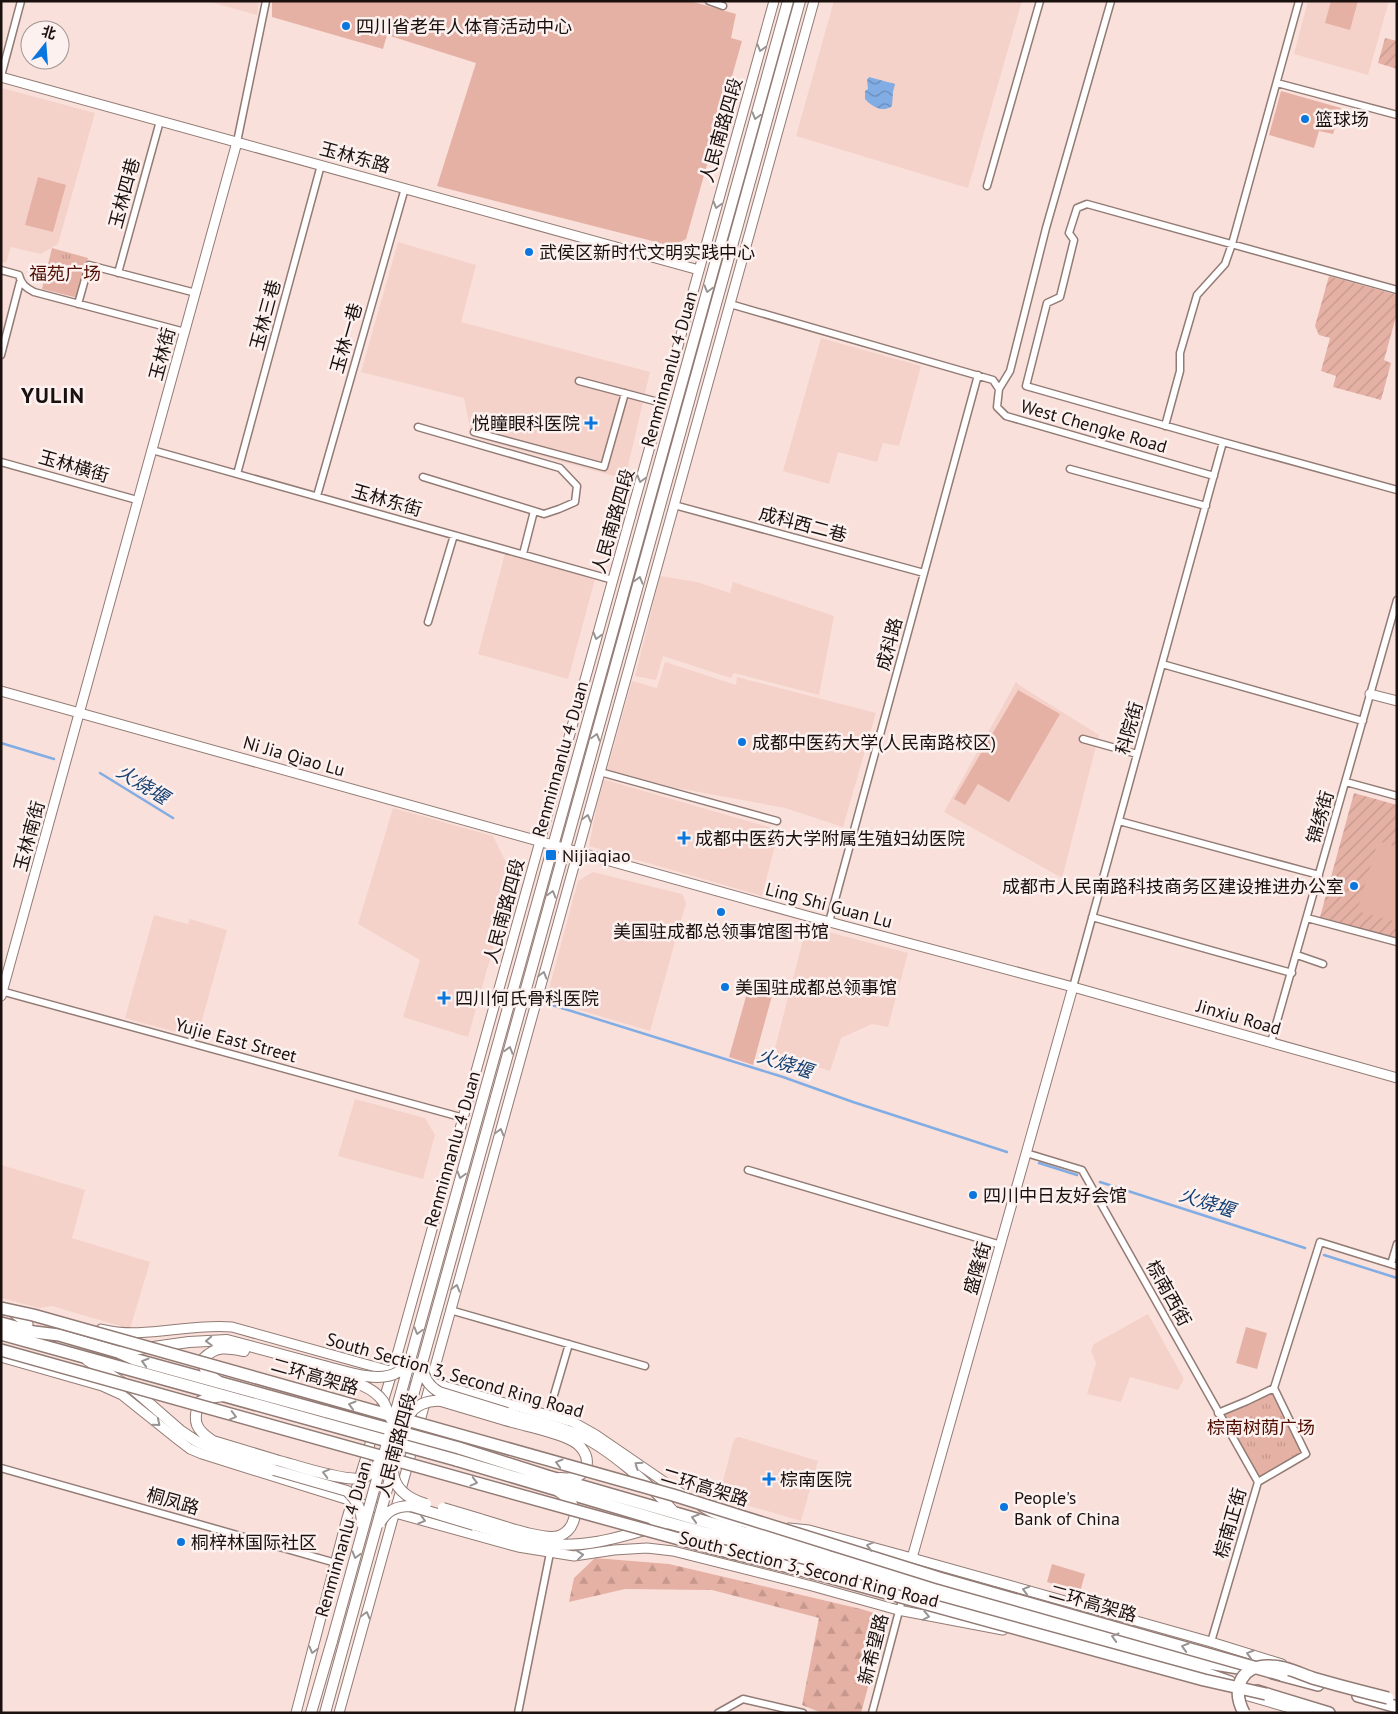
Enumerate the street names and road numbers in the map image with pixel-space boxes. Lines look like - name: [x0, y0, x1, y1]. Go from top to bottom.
- street label: 人民南路四段: [695, 75, 747, 185]
- street label: 玉林东路: [317, 137, 393, 177]
- street label: 玉林四巷: [104, 155, 144, 231]
- street label: 玉林三巷: [245, 277, 285, 353]
- street label: Renminnanlu 4 Duan: [636, 288, 702, 450]
- street label: 玉林一巷: [325, 300, 367, 376]
- street label: 玉林街: [144, 325, 180, 383]
- street label: West Chengke Road: [1018, 394, 1170, 458]
- street label: 玉林横街: [36, 445, 112, 487]
- street label: 人民南路四段: [587, 466, 639, 576]
- street label: 玉林东街: [349, 479, 425, 521]
- street label: 成科西二巷: [757, 501, 849, 547]
- street label: 成科路: [871, 615, 907, 673]
- street label: Renminnanlu 4 Duan: [527, 678, 593, 840]
- street label: 科院街: [1111, 699, 1147, 757]
- street label: Ni Jia Qiao Lu: [240, 731, 348, 781]
- street label: 锦绣街: [1302, 788, 1338, 846]
- street label: 玉林南街: [9, 798, 49, 874]
- street label: 人民南路四段: [479, 856, 529, 966]
- street label: Ling Shi Guan Lu: [763, 877, 895, 933]
- street label: Jinxiu Road: [1193, 994, 1284, 1040]
- street label: Yujie East Street: [173, 1013, 299, 1067]
- street label: Renminnanlu 4 Duan: [419, 1068, 485, 1230]
- street label: 盛隆街: [959, 1239, 995, 1297]
- street label: 棕南西街: [1141, 1256, 1197, 1330]
- street label: South Section 3, Second Ring Road: [324, 1327, 586, 1423]
- street label: 二环高架路: [269, 1353, 361, 1399]
- street label: 人民南路四段: [371, 1390, 421, 1500]
- street label: Renminnanlu 4 Duan: [310, 1458, 376, 1620]
- street label: 二环高架路: [659, 1463, 751, 1511]
- street label: 桐凤路: [144, 1483, 202, 1519]
- street label: 棕南正街: [1209, 1485, 1251, 1561]
- street label: South Section 3, Second Ring Road: [677, 1526, 941, 1612]
- street label: 二环高架路: [1047, 1580, 1139, 1626]
- street label: 新希望路: [853, 1611, 893, 1687]

